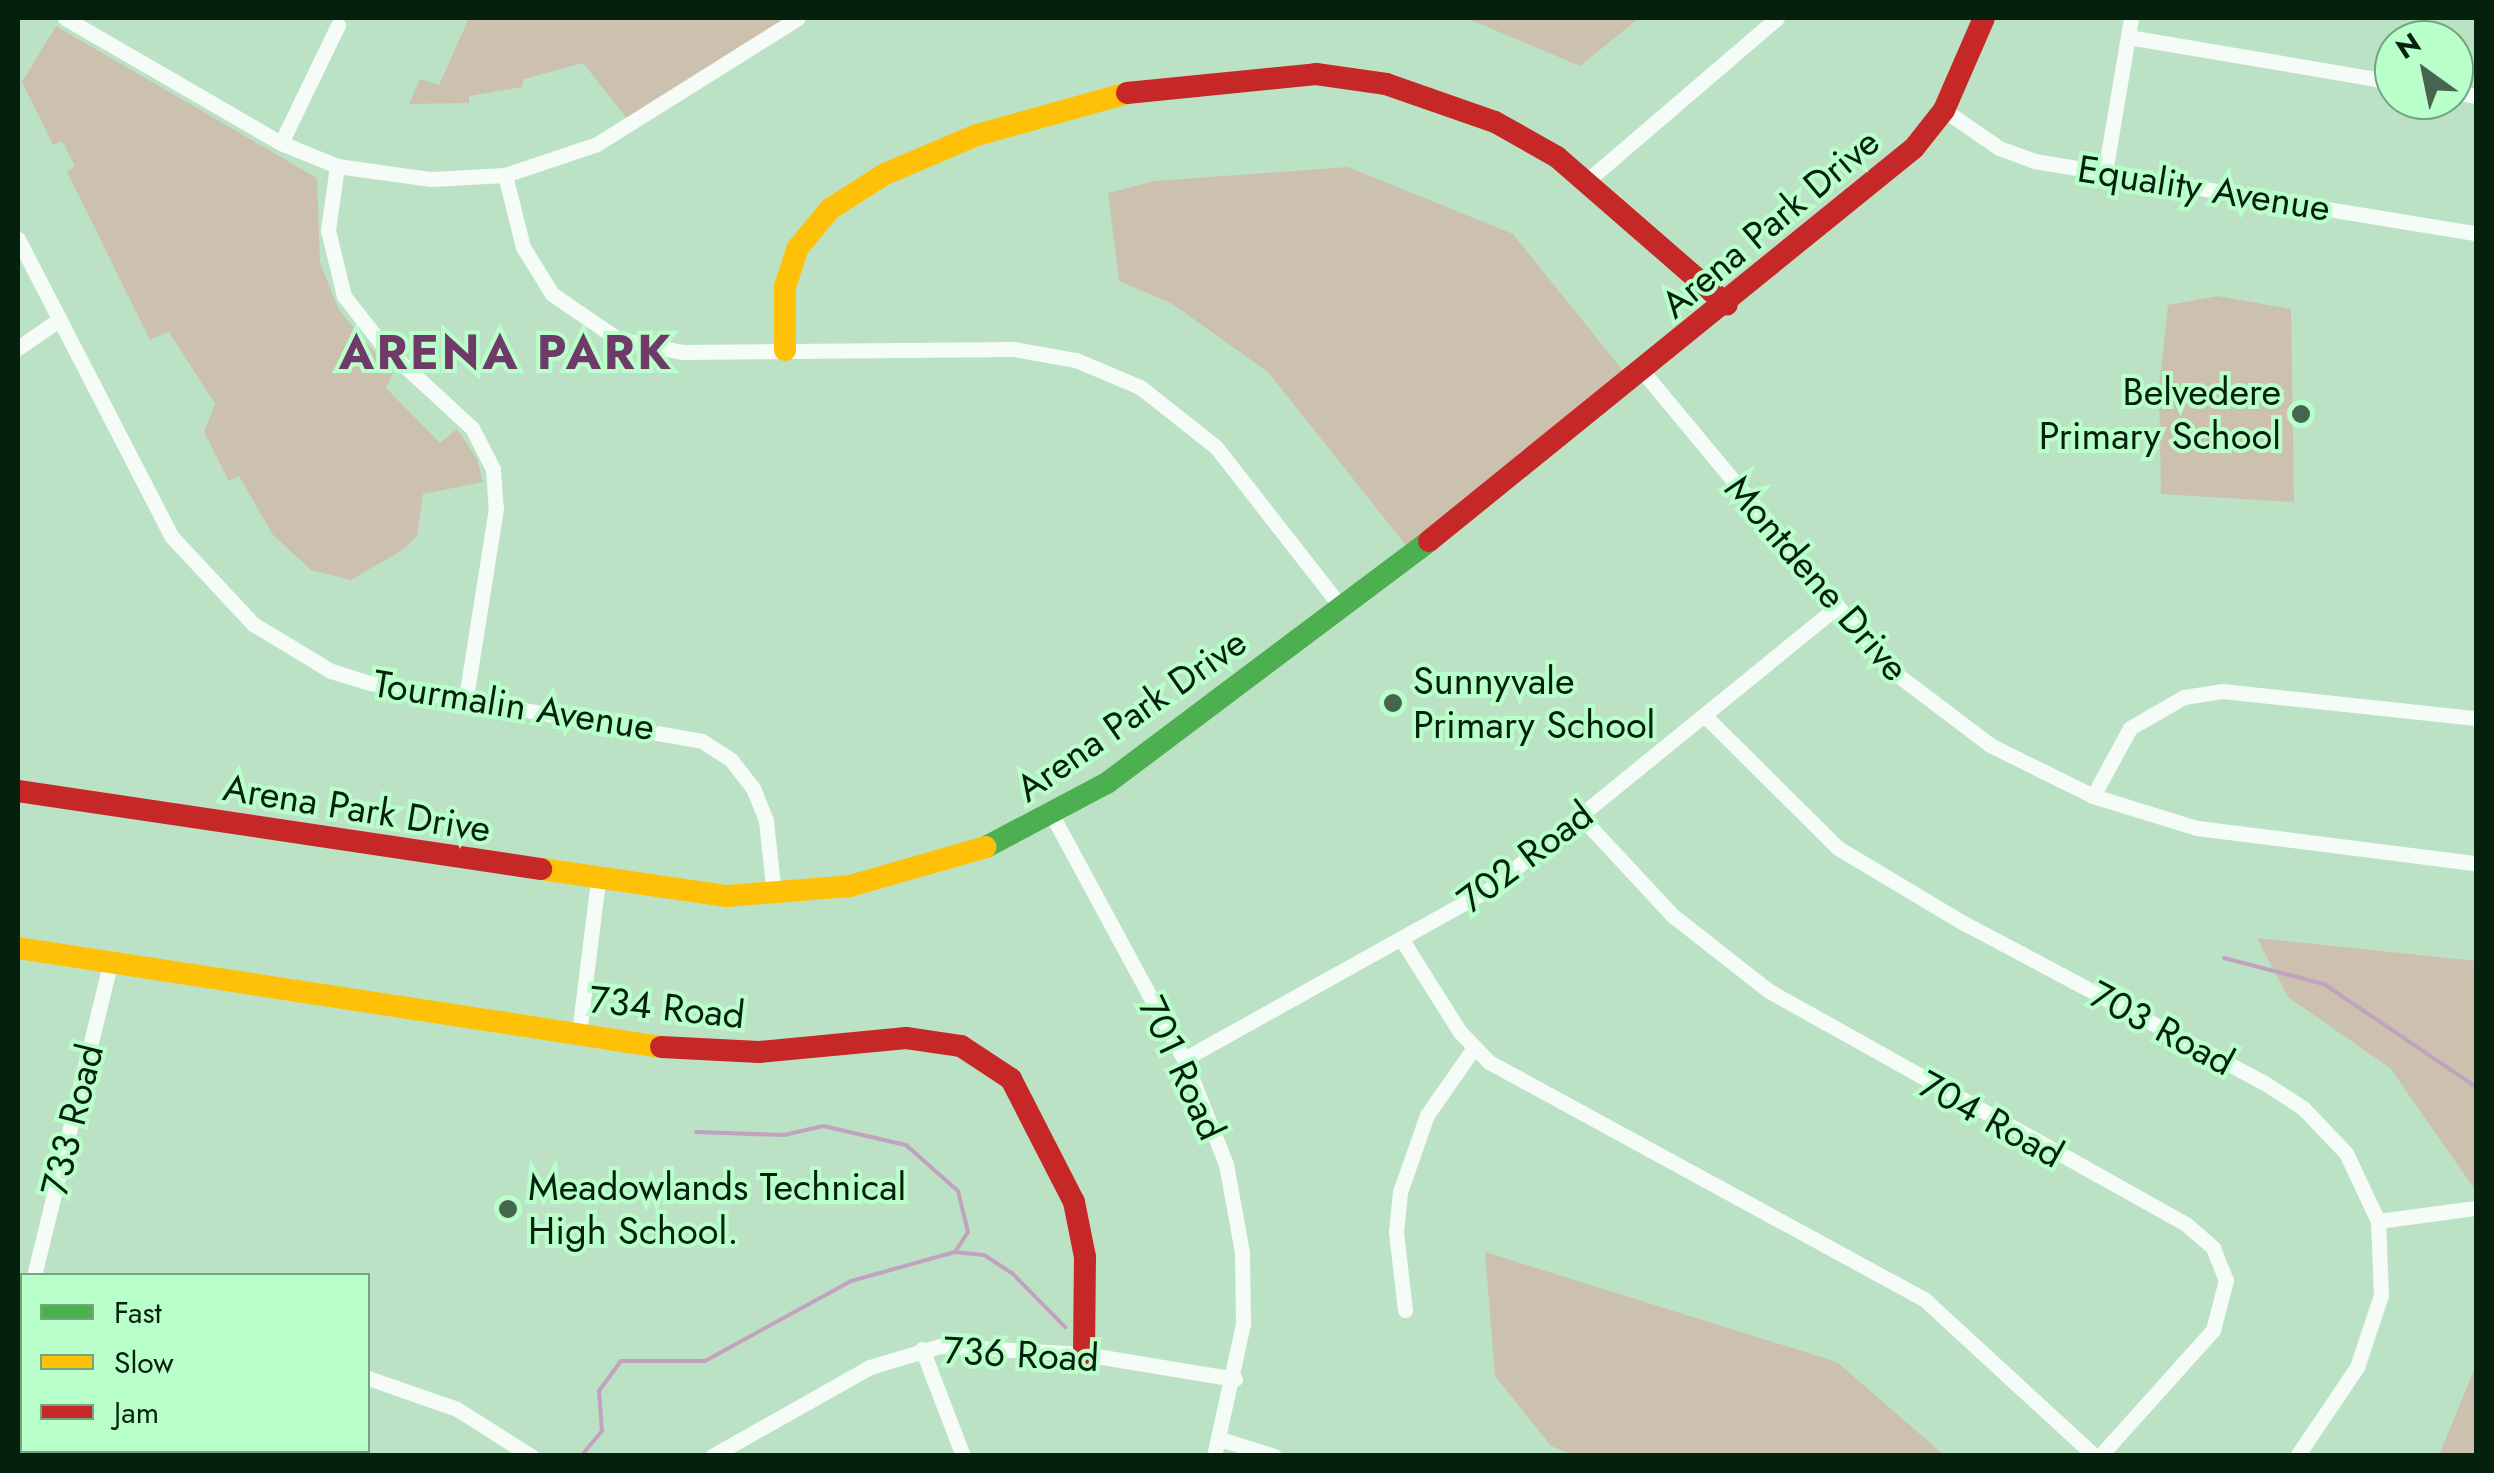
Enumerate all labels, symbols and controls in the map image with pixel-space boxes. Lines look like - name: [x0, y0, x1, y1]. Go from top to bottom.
- north arrow: [2374, 20, 2474, 120]
- text: N: [2388, 23, 2429, 69]
- street label: Arena Park Drive: [1652, 119, 1888, 327]
- street label: Equality Avenue: [2074, 146, 2334, 230]
- district label: ARENA PARK: [339, 324, 673, 382]
- place label: Belvedere Primary School: [2039, 369, 2281, 458]
- marker: Belvedere Primary School: [2290, 403, 2312, 425]
- street label: Montdene Drive: [1715, 466, 1919, 690]
- street label: Arena Park Drive: [1007, 619, 1255, 811]
- place label: Sunnyvale Primary School: [1413, 658, 1655, 748]
- street label: Tourmalin Avenue: [370, 660, 658, 750]
- marker: Sunnyvale Primary School: [1382, 692, 1404, 714]
- street label: Arena Park Drive: [220, 764, 494, 852]
- street label: 702 Road: [1448, 791, 1602, 923]
- street label: 703 Road: [2082, 971, 2242, 1085]
- street label: 734 Road: [587, 976, 747, 1038]
- street label: 701 Road: [1129, 989, 1235, 1147]
- street label: 733 Road: [31, 1039, 113, 1201]
- street label: 704 Road: [1911, 1061, 2071, 1177]
- place label: Meadowlands Technical High School.: [528, 1164, 906, 1254]
- marker: Meadowlands Technical High School.: [497, 1198, 519, 1220]
- legend: [20, 1273, 370, 1453]
- text: Fast: [114, 1291, 162, 1334]
- street label: 736 Road: [942, 1327, 1100, 1381]
- text: Slow: [114, 1341, 174, 1384]
- text: Jam: [114, 1391, 159, 1434]

